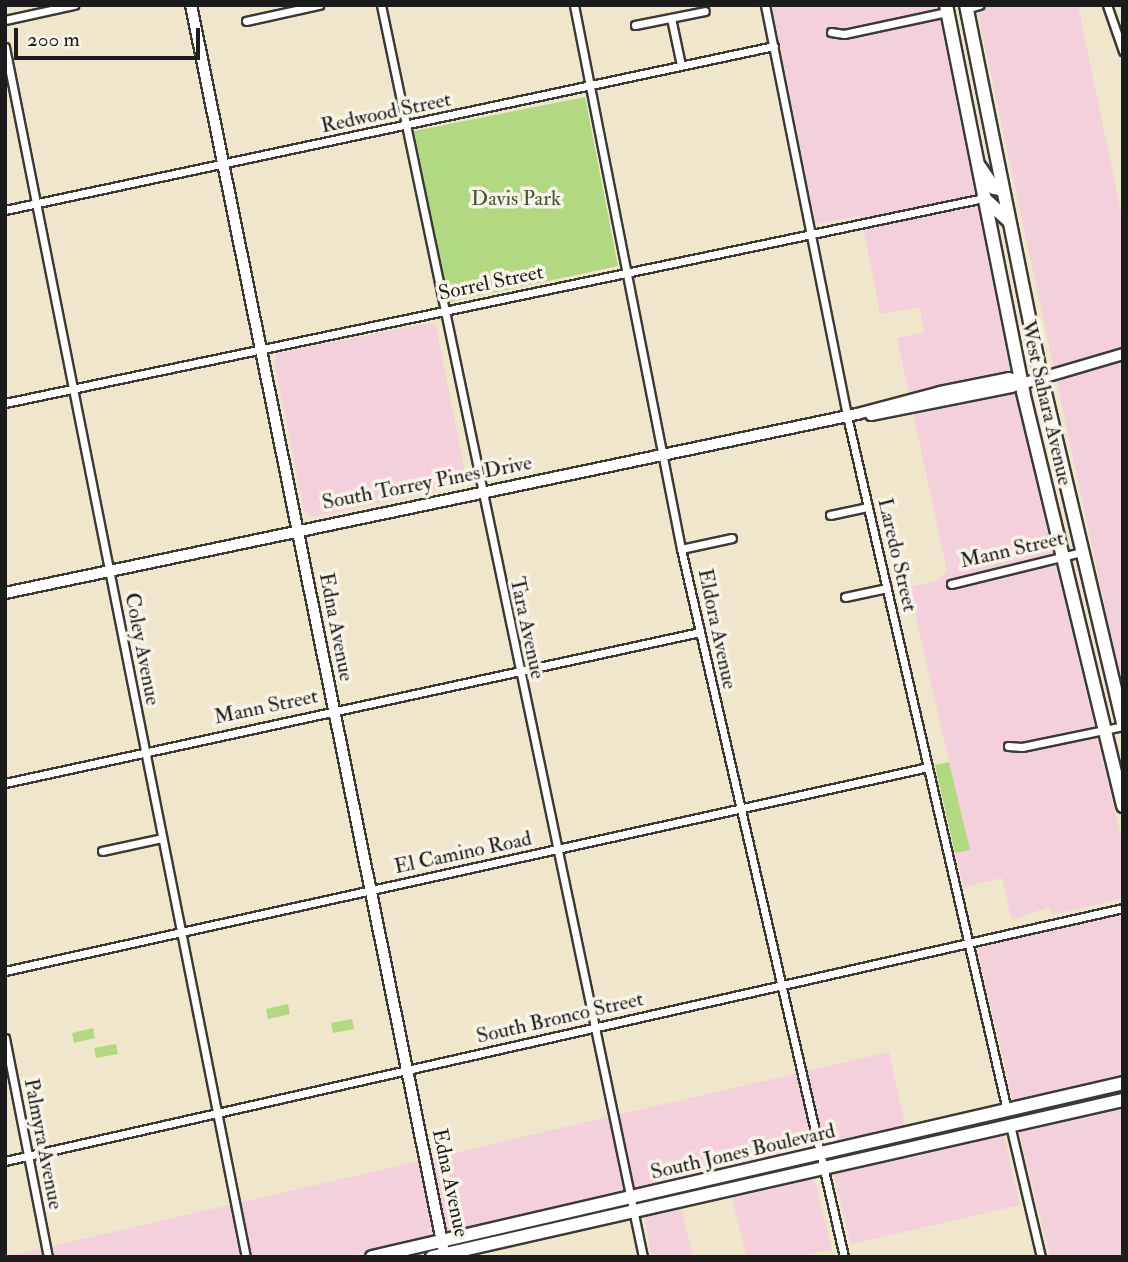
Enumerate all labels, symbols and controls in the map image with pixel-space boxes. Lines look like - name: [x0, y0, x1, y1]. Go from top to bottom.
- scale bar: [18, 14, 203, 58]
- text: 200 m: [27, 26, 80, 53]
- street label: Redwood Street: [319, 87, 453, 139]
- park label: Davis Park: [471, 186, 561, 212]
- street label: Sorrel Street: [436, 260, 546, 306]
- street label: West Sahara Avenue: [1015, 318, 1077, 488]
- street label: South Torrey Pines Drive: [320, 450, 534, 516]
- street label: Laredo Street: [872, 496, 922, 614]
- street label: Mann Street: [958, 526, 1066, 574]
- street label: Eldora Avenue: [692, 566, 742, 692]
- street label: Edna Avenue: [313, 571, 359, 683]
- street label: Tara Avenue: [504, 575, 550, 681]
- street label: Coley Avenue: [119, 591, 165, 707]
- street label: Mann Street: [212, 684, 320, 730]
- street label: El Camino Road: [392, 826, 534, 880]
- street label: South Bronco Street: [474, 987, 646, 1049]
- street label: Palmyra Avenue: [18, 1076, 68, 1212]
- street label: South Jones Boulevard: [648, 1118, 838, 1186]
- street label: Edna Avenue: [426, 1127, 474, 1239]

